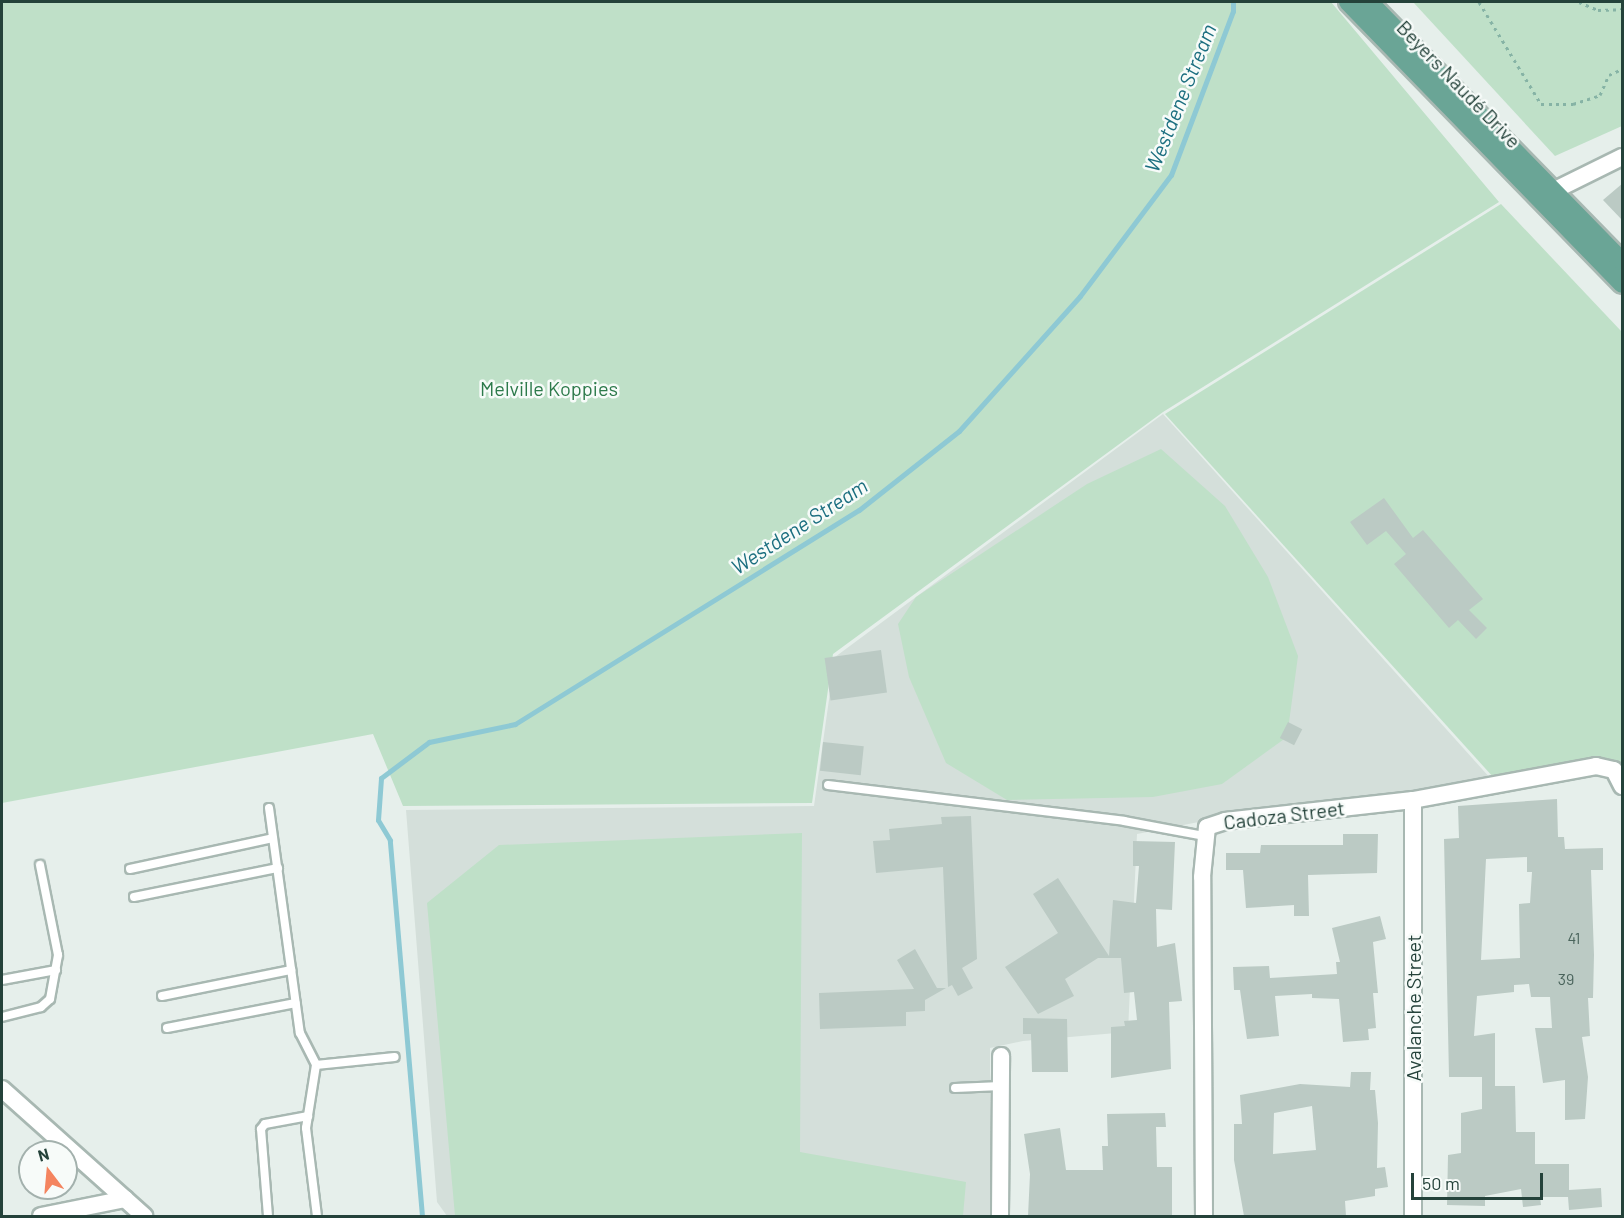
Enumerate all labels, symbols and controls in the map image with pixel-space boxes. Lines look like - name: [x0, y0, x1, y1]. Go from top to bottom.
- street label: Beyers Naudé Drive: [1392, 15, 1526, 153]
- water label: Westdene Stream: [1139, 20, 1221, 176]
- park label: Melville Koppies: [480, 376, 618, 400]
- water label: Westdene Stream: [726, 473, 872, 579]
- street label: Cadoza Street: [1222, 796, 1346, 834]
- house number: 41: [1568, 928, 1580, 948]
- street label: Avalanche Street: [1401, 935, 1425, 1081]
- house number: 39: [1558, 969, 1574, 989]
- north arrow: [18, 1140, 78, 1200]
- text: N: [36, 1144, 51, 1165]
- scale bar: [1414, 1161, 1546, 1199]
- text: 50 m: [1422, 1172, 1460, 1194]

